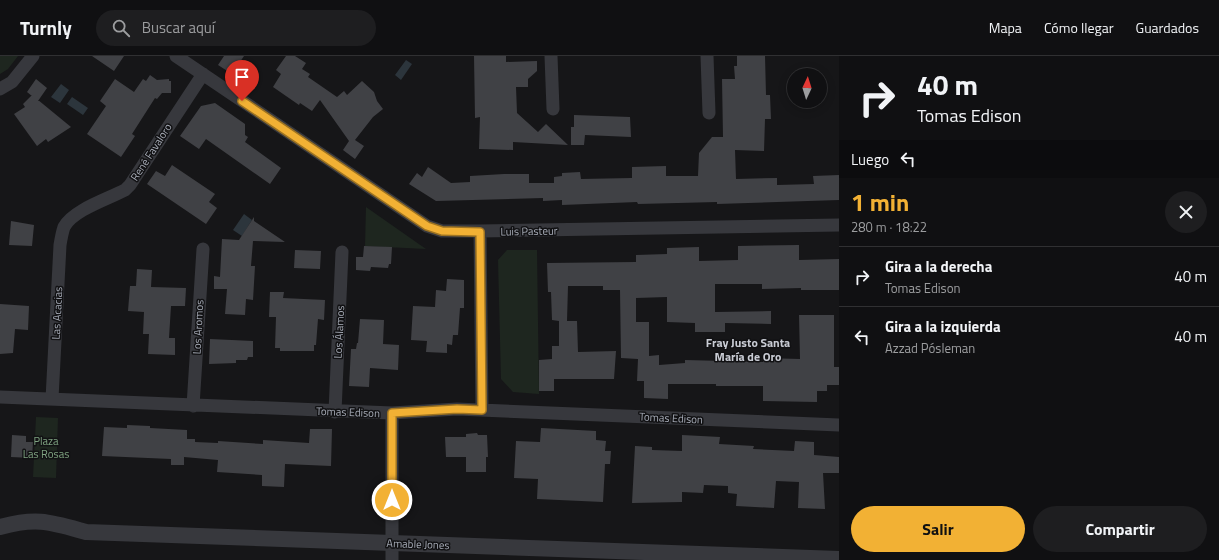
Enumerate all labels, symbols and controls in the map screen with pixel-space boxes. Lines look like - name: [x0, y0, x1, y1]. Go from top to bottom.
- search box: [96, 10, 376, 46]
- text: Turnly: [20, 13, 72, 42]
- text: Buscar aquí: [142, 16, 215, 39]
- icon: search: [110, 17, 132, 39]
- text: Mapa: [989, 17, 1022, 38]
- text: Cómo llegar: [1044, 17, 1114, 38]
- text: Guardados: [1136, 17, 1199, 38]
- pin: [225, 60, 259, 101]
- text: 40 m: [917, 63, 978, 106]
- icon: arrive: [231, 66, 253, 88]
- north arrow: [787, 68, 827, 108]
- map controls: [787, 68, 827, 108]
- icon: right: [851, 72, 903, 124]
- text: Tomas Edison: [917, 102, 1022, 129]
- street label: René Favaloro: [126, 120, 176, 184]
- text: Luego: [851, 148, 889, 171]
- icon: left: [897, 148, 919, 170]
- text: 1 min: [851, 184, 909, 220]
- button: close: [1165, 191, 1207, 233]
- text: 280 m · 18:22: [851, 217, 927, 237]
- street label: Luis Pasteur: [500, 222, 558, 239]
- text: Gira a la derecha: [885, 255, 992, 278]
- text: 40 m: [1174, 265, 1207, 288]
- icon: right: [851, 266, 873, 288]
- text: Tomas Edison: [885, 278, 961, 298]
- street label: Las Acacias: [48, 286, 66, 340]
- street label: Los Aromos: [189, 299, 207, 355]
- street label: Los Álamos: [330, 305, 348, 359]
- text: Gira a la izquierda: [885, 315, 1001, 338]
- text: 40 m: [1174, 325, 1207, 348]
- icon: left: [851, 326, 873, 348]
- district label: Fray Justo Santa María de Oro: [706, 333, 790, 366]
- text: Azzad Pósleman: [885, 338, 975, 358]
- street label: Tomas Edison: [316, 403, 380, 421]
- street label: Tomas Edison: [639, 408, 703, 428]
- park label: Plaza Las Rosas: [23, 433, 69, 462]
- position arrow: [371, 479, 413, 521]
- button: Salir: [851, 506, 1025, 552]
- button: Compartir: [1033, 506, 1207, 552]
- street label: Amable Jones: [386, 535, 450, 553]

